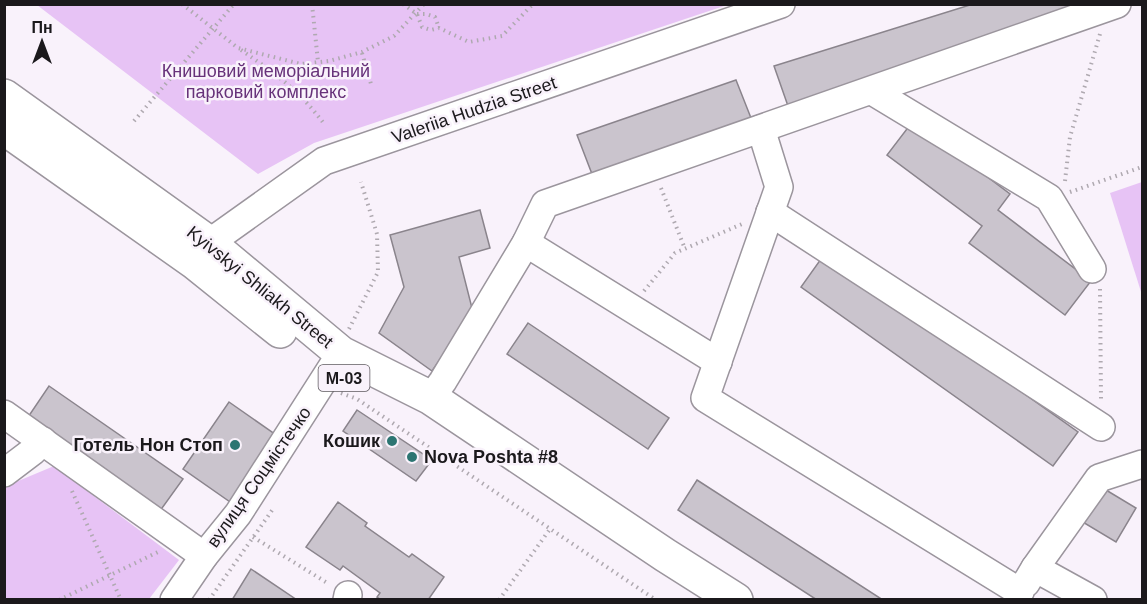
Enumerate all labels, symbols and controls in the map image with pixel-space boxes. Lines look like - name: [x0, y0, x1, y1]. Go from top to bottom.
- north arrow: [12, 12, 72, 72]
- text: Пн: [31, 19, 53, 36]
- park label: Книшовий меморіальний парковий комплекс: [162, 61, 370, 102]
- street label: Valeriia Hudzia Street: [389, 72, 559, 148]
- street label: Kyivskyi Shliakh Street: [183, 222, 337, 352]
- road number: М-03: [318, 365, 370, 391]
- street label: вулиця Соцмістечко: [203, 403, 315, 551]
- place label: Кошик: [323, 431, 381, 451]
- marker: Кошик: [385, 434, 399, 448]
- place label: Готель Нон Стоп: [74, 435, 223, 455]
- marker: Готель Нон Стоп: [228, 438, 242, 452]
- place label: Nova Poshta #8: [424, 447, 558, 467]
- marker: Nova Poshta #8: [405, 450, 419, 464]

